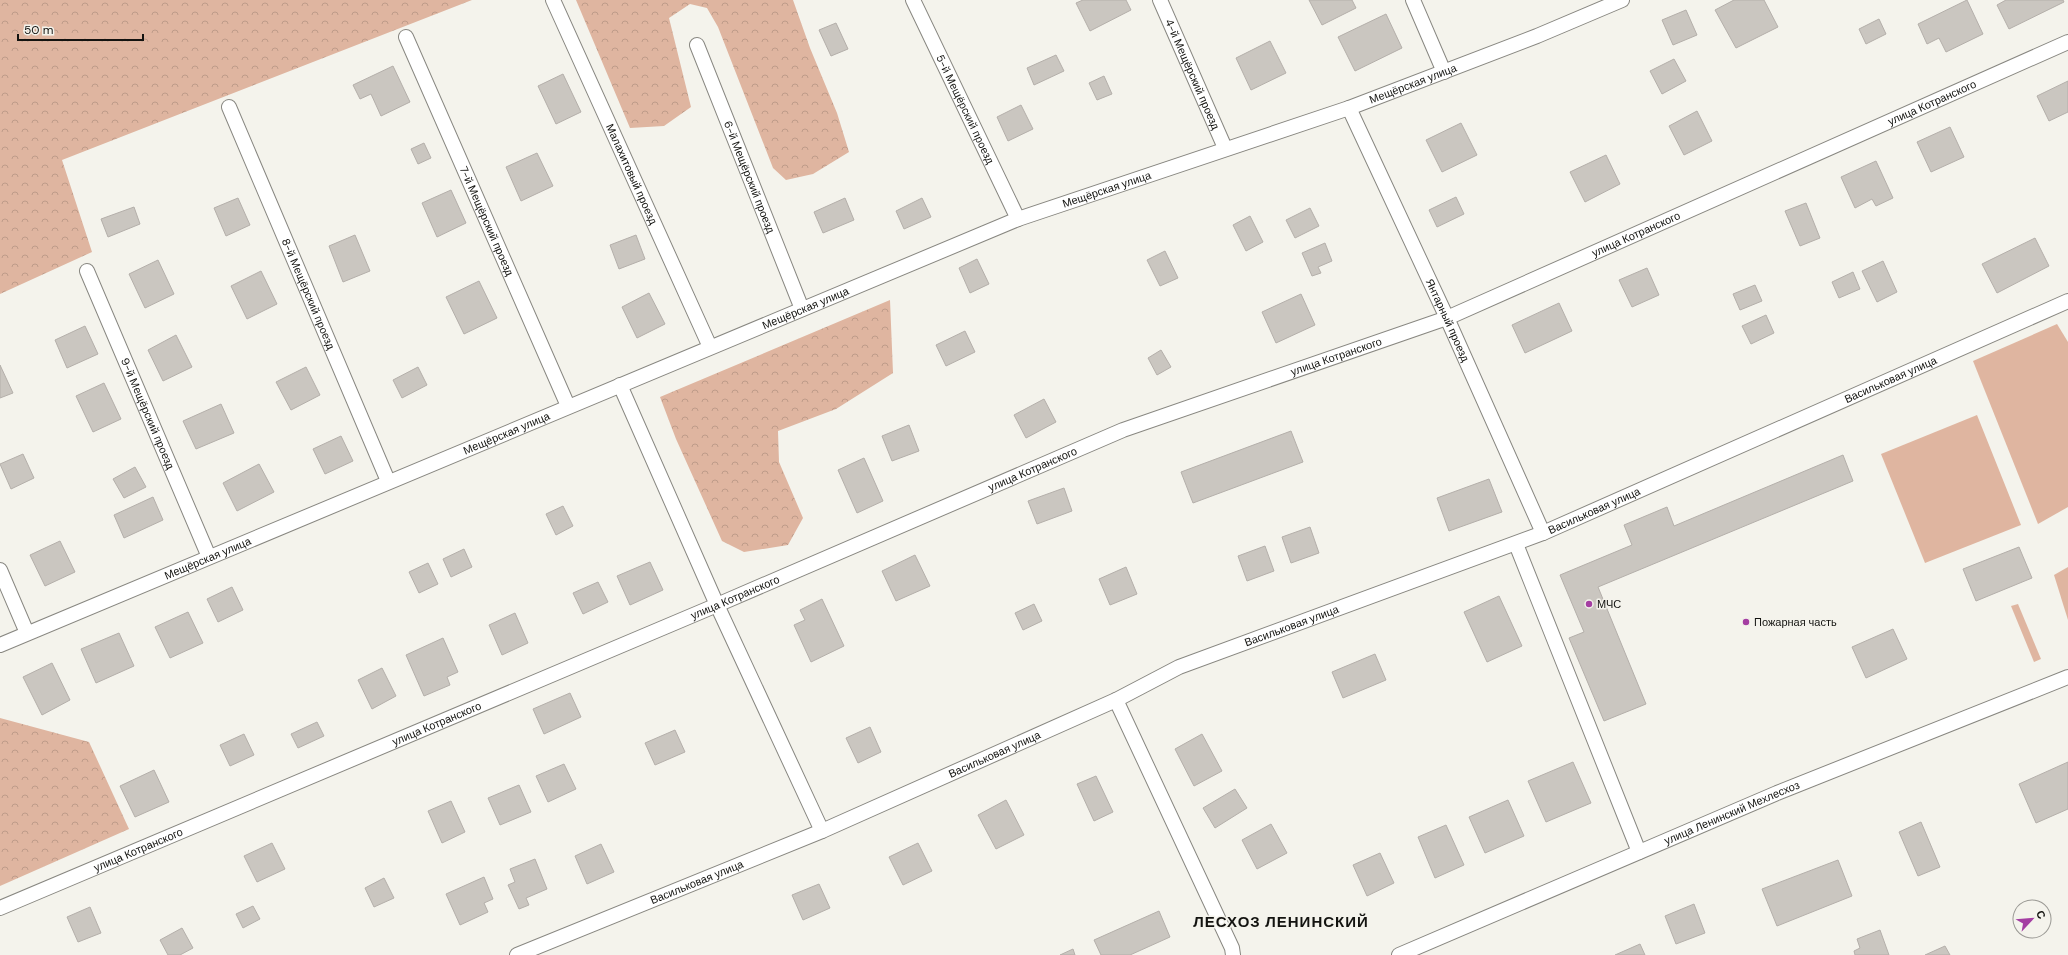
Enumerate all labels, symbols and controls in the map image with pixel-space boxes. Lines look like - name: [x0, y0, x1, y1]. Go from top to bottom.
- scale bar: [18, 16, 143, 42]
- street label: 4-й Мещёрский проезд: [1162, 17, 1223, 132]
- text: 50 m: [24, 22, 53, 38]
- street label: 5-й Мещёрский проезд: [933, 52, 998, 166]
- street label: Мещёрская улица: [1367, 60, 1459, 107]
- street label: улица Котранского: [1886, 77, 1978, 128]
- street label: 6-й Мещёрский проезд: [721, 119, 778, 236]
- street label: Малахитовый проезд: [603, 122, 661, 227]
- street label: 7-й Мещёрский проезд: [457, 164, 517, 278]
- street label: Мещёрская улица: [1060, 168, 1154, 211]
- street label: улица Котранского: [1589, 208, 1682, 260]
- street label: 8-й Мещёрский проезд: [279, 236, 338, 352]
- street label: Янтарный проезд: [1423, 276, 1473, 364]
- street label: Мещёрская улица: [760, 283, 852, 332]
- street label: улица Котранского: [1289, 334, 1383, 379]
- street label: Васильковая улица: [1842, 353, 1940, 406]
- street label: 9-й Мещёрский проезд: [118, 356, 178, 472]
- street label: Мещёрская улица: [461, 408, 553, 457]
- street label: улица Котранского: [986, 444, 1079, 494]
- street label: Васильковая улица: [1546, 484, 1643, 537]
- street label: Мещёрская улица: [162, 533, 254, 582]
- street label: улица Котранского: [688, 572, 782, 622]
- place label: МЧС: [1597, 597, 1621, 611]
- marker: МЧС: [1584, 599, 1594, 609]
- street label: Васильковая улица: [1242, 602, 1341, 649]
- place label: Пожарная часть: [1754, 615, 1837, 629]
- marker: Пожарная часть: [1741, 617, 1751, 627]
- street label: улица Котранского: [390, 698, 483, 749]
- street label: Васильковая улица: [946, 727, 1043, 781]
- street label: улица Ленинский Мехлесхоз: [1662, 778, 1801, 848]
- street label: улица Котранского: [92, 825, 185, 875]
- street label: Васильковая улица: [648, 856, 746, 907]
- north arrow: [2012, 899, 2052, 939]
- text: С: [2033, 908, 2049, 921]
- district label: ЛЕСХОЗ ЛЕНИНСКИЙ: [1193, 912, 1369, 932]

